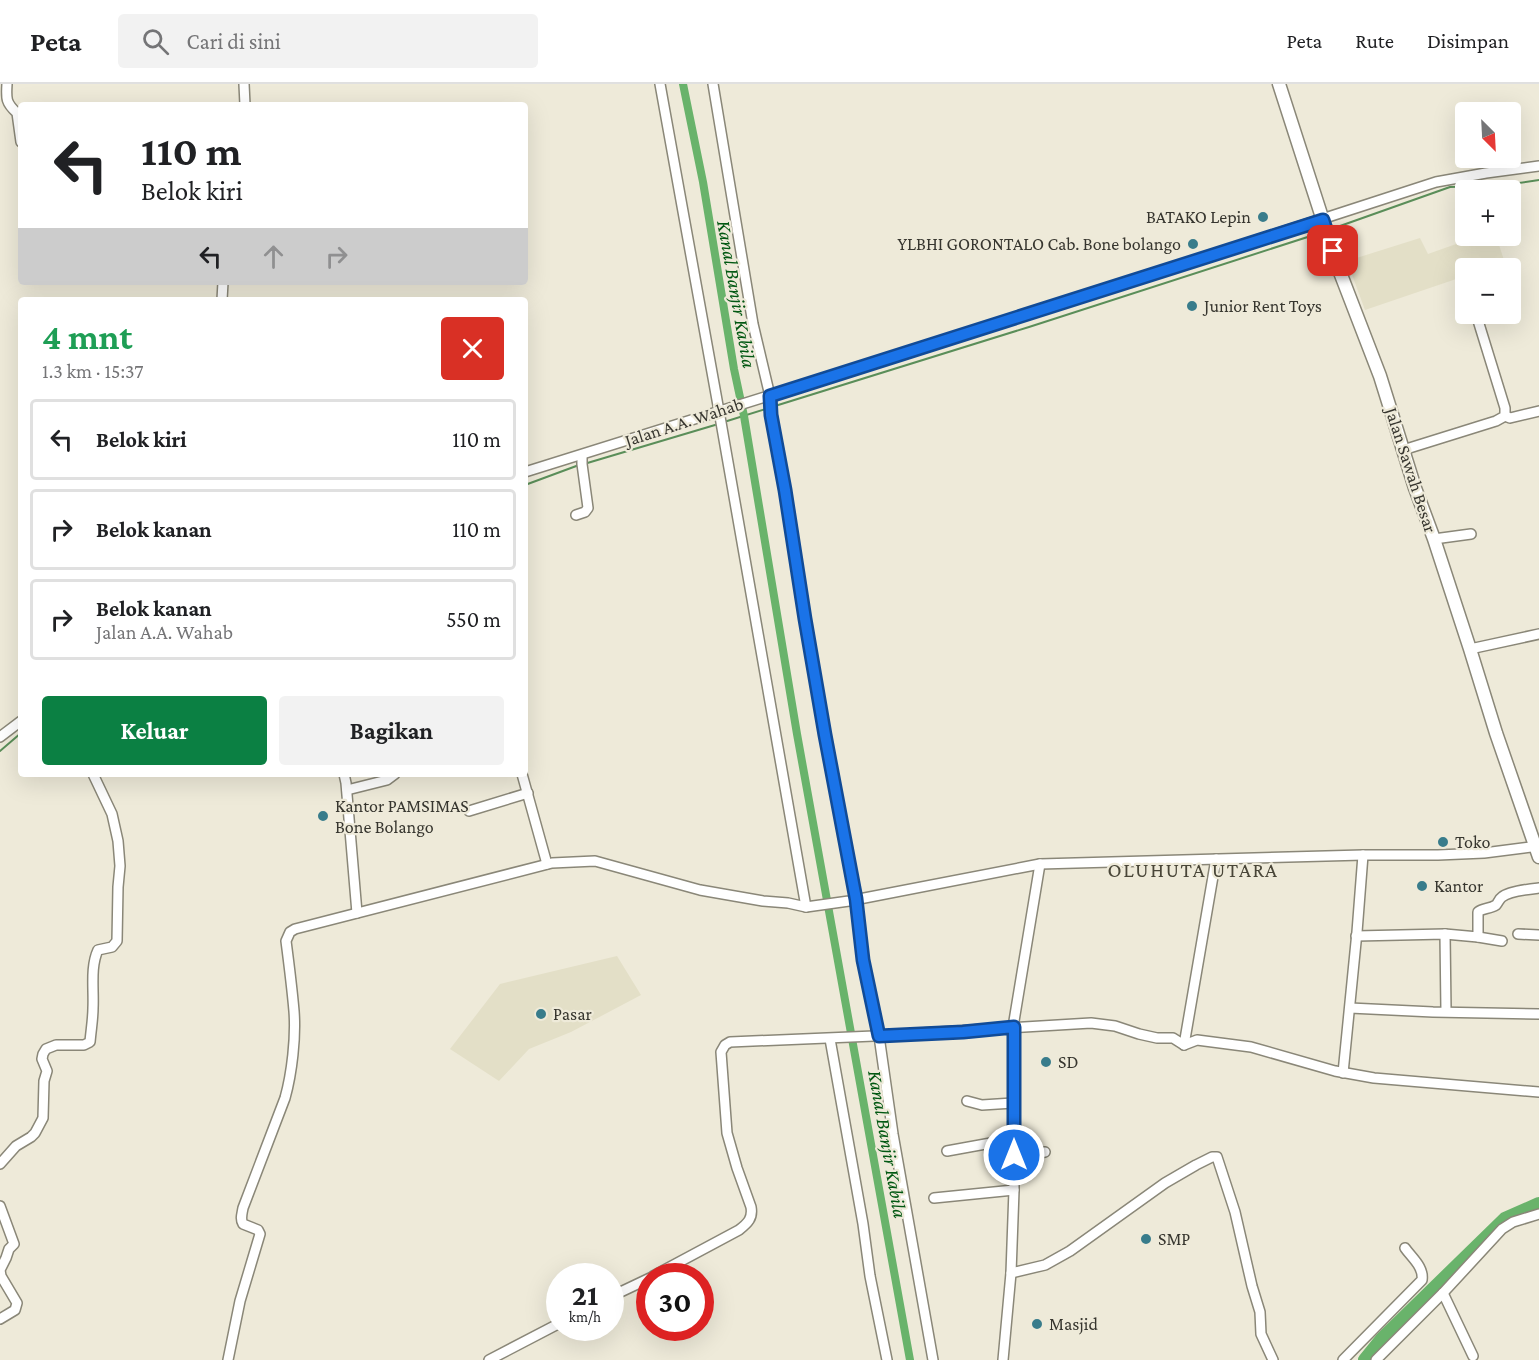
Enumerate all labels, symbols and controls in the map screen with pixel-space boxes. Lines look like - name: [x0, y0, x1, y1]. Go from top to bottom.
- search box: [118, 14, 538, 68]
- icon: search: [139, 25, 172, 58]
- text: Peta: [30, 26, 82, 57]
- text: Cari di sini: [187, 29, 281, 54]
- text: Peta: [1286, 29, 1322, 53]
- text: Rute: [1355, 29, 1394, 53]
- text: Disimpan: [1427, 29, 1509, 53]
- north arrow: [1455, 102, 1521, 168]
- map controls: [1455, 102, 1521, 324]
- icon: left: [42, 126, 120, 204]
- text: 110 m: [141, 127, 242, 174]
- text: Belok kiri: [141, 176, 243, 206]
- button: +: [1455, 180, 1521, 246]
- place label: BATAKO Lepin: [1146, 207, 1251, 227]
- marker: BATAKO Lepin: [1256, 210, 1270, 224]
- water label: Kanal Banjir Kabila: [712, 218, 761, 370]
- pin: [1307, 225, 1358, 276]
- place label: YLBHI GORONTALO Cab. Bone bolango: [898, 234, 1181, 254]
- icon: arrive: [1316, 234, 1349, 267]
- marker: YLBHI GORONTALO Cab. Bone bolango: [1186, 237, 1200, 251]
- icon: left: [194, 240, 227, 273]
- icon: ahead: [257, 240, 290, 273]
- icon: right: [320, 240, 353, 273]
- button: −: [1455, 258, 1521, 324]
- place label: Junior Rent Toys: [1202, 296, 1322, 316]
- marker: Junior Rent Toys: [1185, 299, 1199, 313]
- text: 4 mnt: [42, 317, 132, 357]
- button: close: [441, 317, 504, 380]
- text: 1.3 km · 15:37: [42, 360, 144, 382]
- street label: Jalan A.A. Wahab: [620, 393, 746, 451]
- street label: Jalan Sawah Besar: [1381, 403, 1441, 536]
- icon: left: [45, 423, 78, 456]
- text: Belok kiri: [96, 427, 187, 452]
- text: 110 m: [452, 427, 501, 452]
- icon: right: [45, 513, 78, 546]
- text: Belok kanan: [96, 517, 212, 542]
- text: 110 m: [452, 517, 501, 542]
- text: Belok kanan: [96, 596, 212, 621]
- icon: right: [45, 603, 78, 636]
- text: 550 m: [446, 607, 501, 632]
- text: Jalan A.A. Wahab: [96, 621, 233, 643]
- button: Keluar: [42, 696, 267, 765]
- button: Bagikan: [279, 696, 504, 765]
- place label: Kantor PAMSIMAS Bone Bolango: [335, 796, 469, 837]
- marker: Kantor PAMSIMAS Bone Bolango: [316, 809, 330, 823]
- place label: Toko: [1455, 832, 1490, 852]
- marker: Toko: [1436, 835, 1450, 849]
- district label: OLUHUTA UTARA: [1108, 858, 1278, 882]
- place label: Kantor: [1434, 876, 1484, 896]
- marker: Kantor: [1415, 879, 1429, 893]
- place label: Pasar: [553, 1004, 593, 1024]
- marker: Pasar: [534, 1007, 548, 1021]
- place label: SD: [1058, 1052, 1078, 1072]
- marker: SD: [1039, 1055, 1053, 1069]
- water label: Kanal Banjir Kabila: [863, 1068, 912, 1220]
- position arrow: [982, 1123, 1046, 1187]
- place label: SMP: [1158, 1229, 1190, 1249]
- marker: SMP: [1139, 1232, 1153, 1246]
- speed limit sign: 30: [636, 1263, 714, 1341]
- text: 21: [572, 1278, 598, 1311]
- text: km/h: [569, 1309, 601, 1325]
- place label: Masjid: [1049, 1314, 1098, 1335]
- marker: Masjid: [1030, 1317, 1044, 1331]

